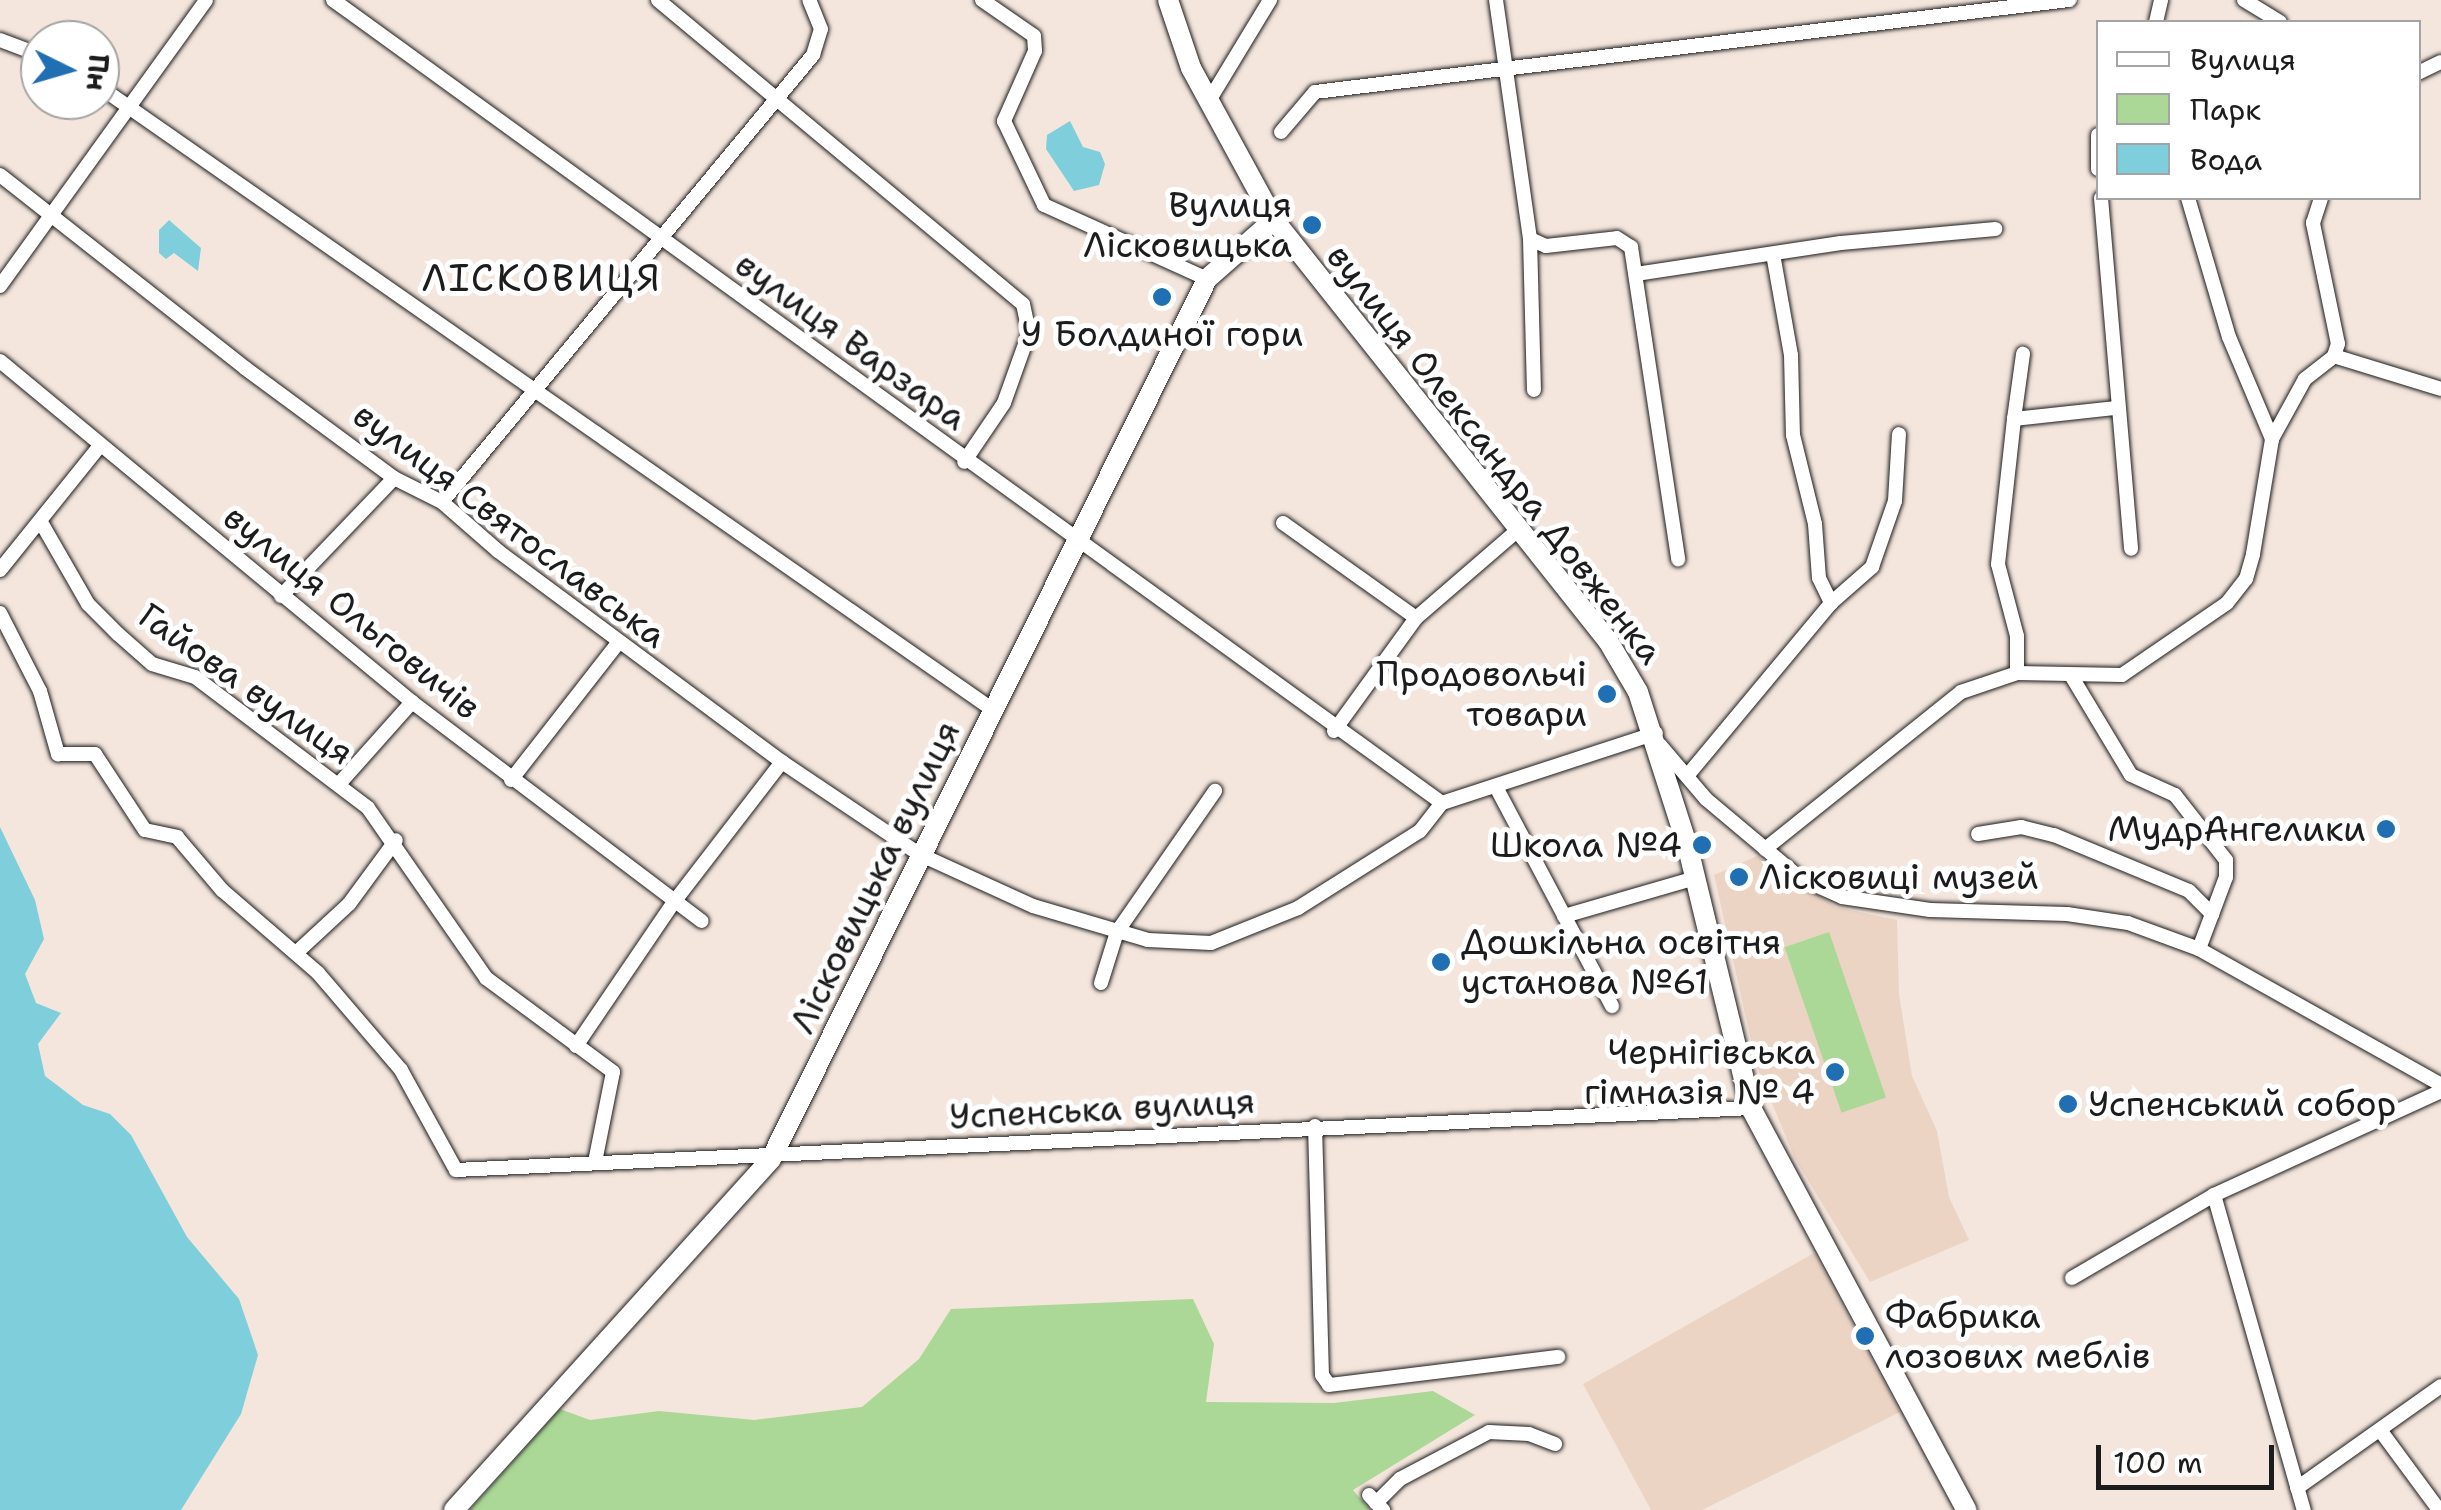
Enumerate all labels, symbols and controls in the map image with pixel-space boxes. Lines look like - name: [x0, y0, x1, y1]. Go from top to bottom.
- north arrow: [20, 20, 120, 120]
- legend: [2096, 20, 2421, 200]
- text: Вулиця: [2190, 39, 2296, 80]
- text: Пн: [77, 52, 118, 93]
- text: Парк: [2190, 89, 2261, 130]
- text: Вода: [2190, 139, 2262, 180]
- place label: Вулиця Лісковицька: [1083, 184, 1292, 266]
- marker: Вулиця Лісковицька: [1301, 214, 1323, 236]
- street label: вулиця Олександра Довженка: [1318, 236, 1672, 672]
- street label: вулиця Варзара: [727, 243, 975, 439]
- district label: ЛІСКОВИЦЯ: [422, 255, 662, 301]
- marker: У Болдиної гори: [1151, 286, 1173, 308]
- place label: У Болдиної гори: [1021, 313, 1303, 355]
- street label: вулиця Святославська: [345, 393, 675, 657]
- street label: вулиця Ольговичів: [215, 496, 489, 728]
- street label: Гайова вулиця: [130, 594, 362, 774]
- place label: Продовольчі товари: [1376, 653, 1587, 735]
- marker: Продовольчі товари: [1596, 683, 1618, 705]
- street label: Лісковицька вулиця: [781, 714, 969, 1040]
- place label: МудрАнгелики: [2108, 808, 2366, 850]
- marker: МудрАнгелики: [2375, 818, 2397, 840]
- place label: Школа №4: [1490, 824, 1682, 866]
- marker: Школа №4: [1691, 834, 1713, 856]
- place label: Лісковиці музей: [1759, 856, 2039, 898]
- marker: Лісковиці музей: [1728, 866, 1750, 888]
- place label: Дошкільна освітня установа №61: [1461, 921, 1781, 1003]
- marker: Дошкільна освітня установа №61: [1430, 951, 1452, 973]
- place label: Чернігівська гімназія № 4: [1584, 1031, 1815, 1113]
- marker: Чернігівська гімназія № 4: [1824, 1061, 1846, 1083]
- street label: Успенська вулиця: [948, 1080, 1256, 1138]
- place label: Успенський собор: [2088, 1083, 2396, 1125]
- marker: Успенський собор: [2057, 1093, 2079, 1115]
- place label: Фабрика лозових меблів: [1885, 1295, 2150, 1377]
- marker: Фабрика лозових меблів: [1854, 1325, 1876, 1347]
- scale bar: [2101, 1425, 2278, 1487]
- text: 100 m: [2113, 1442, 2203, 1483]

